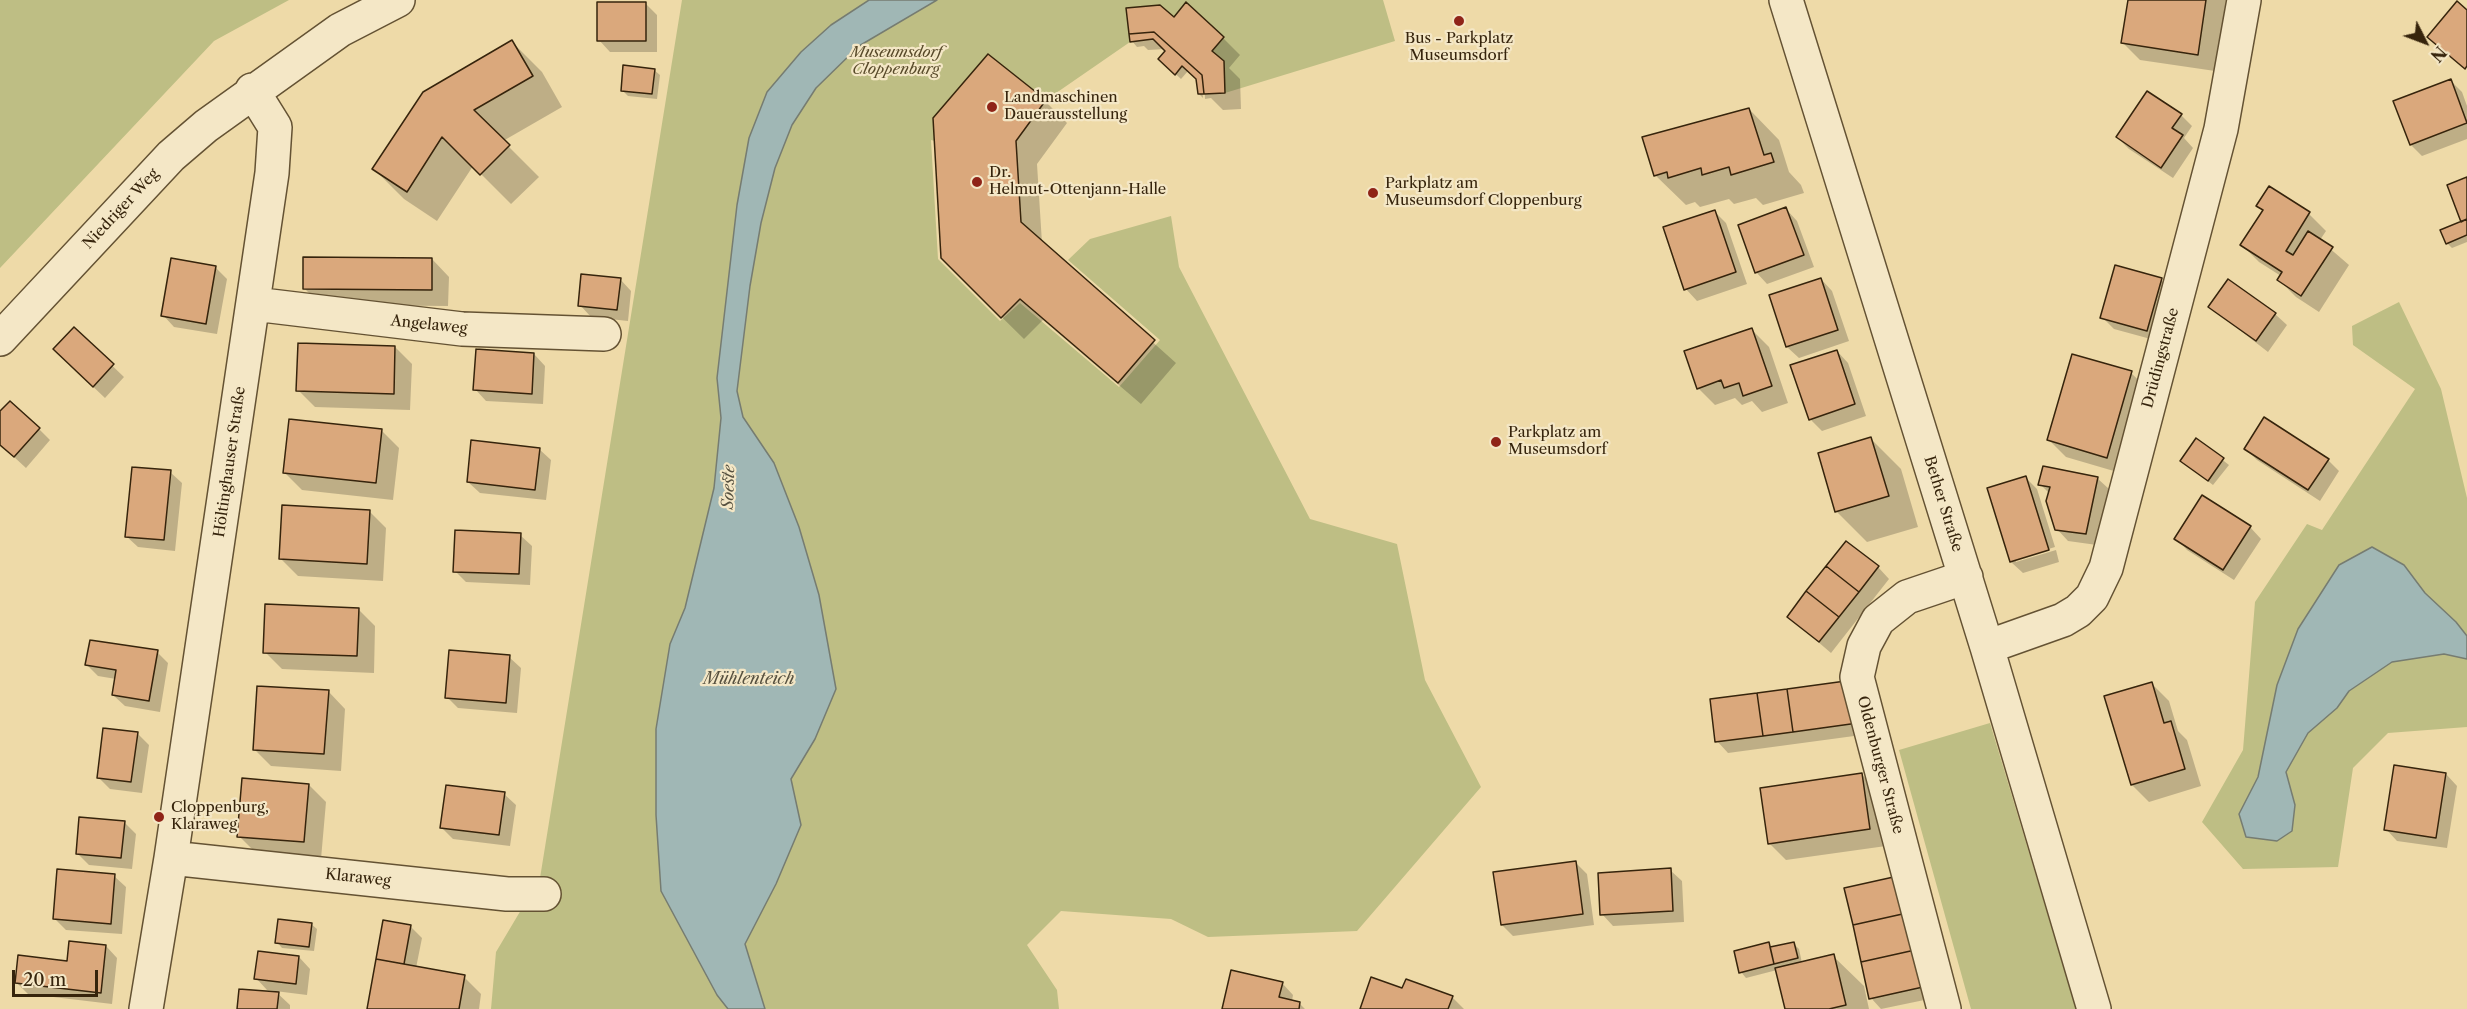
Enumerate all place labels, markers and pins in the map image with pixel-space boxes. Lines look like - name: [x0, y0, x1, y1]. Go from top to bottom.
- marker: Bus - Parkplatz Museumsdorf: [1452, 14, 1466, 28]
- place label: Bus - Parkplatz Museumsdorf: [1405, 30, 1513, 65]
- place label: Landmaschinen Dauerausstellung: [1004, 89, 1127, 124]
- marker: Landmaschinen Dauerausstellung: [985, 100, 999, 114]
- place label: Dr. Helmut-Ottenjann-Halle: [989, 164, 1166, 199]
- marker: Dr. Helmut-Ottenjann-Halle: [970, 175, 984, 189]
- place label: Parkplatz am Museumsdorf Cloppenburg: [1385, 175, 1582, 210]
- marker: Parkplatz am Museumsdorf Cloppenburg: [1366, 186, 1380, 200]
- place label: Parkplatz am Museumsdorf: [1508, 424, 1607, 459]
- marker: Parkplatz am Museumsdorf: [1489, 435, 1503, 449]
- place label: Cloppenburg, Klaraweg: [171, 799, 269, 834]
- marker: Cloppenburg, Klaraweg: [152, 810, 166, 824]

